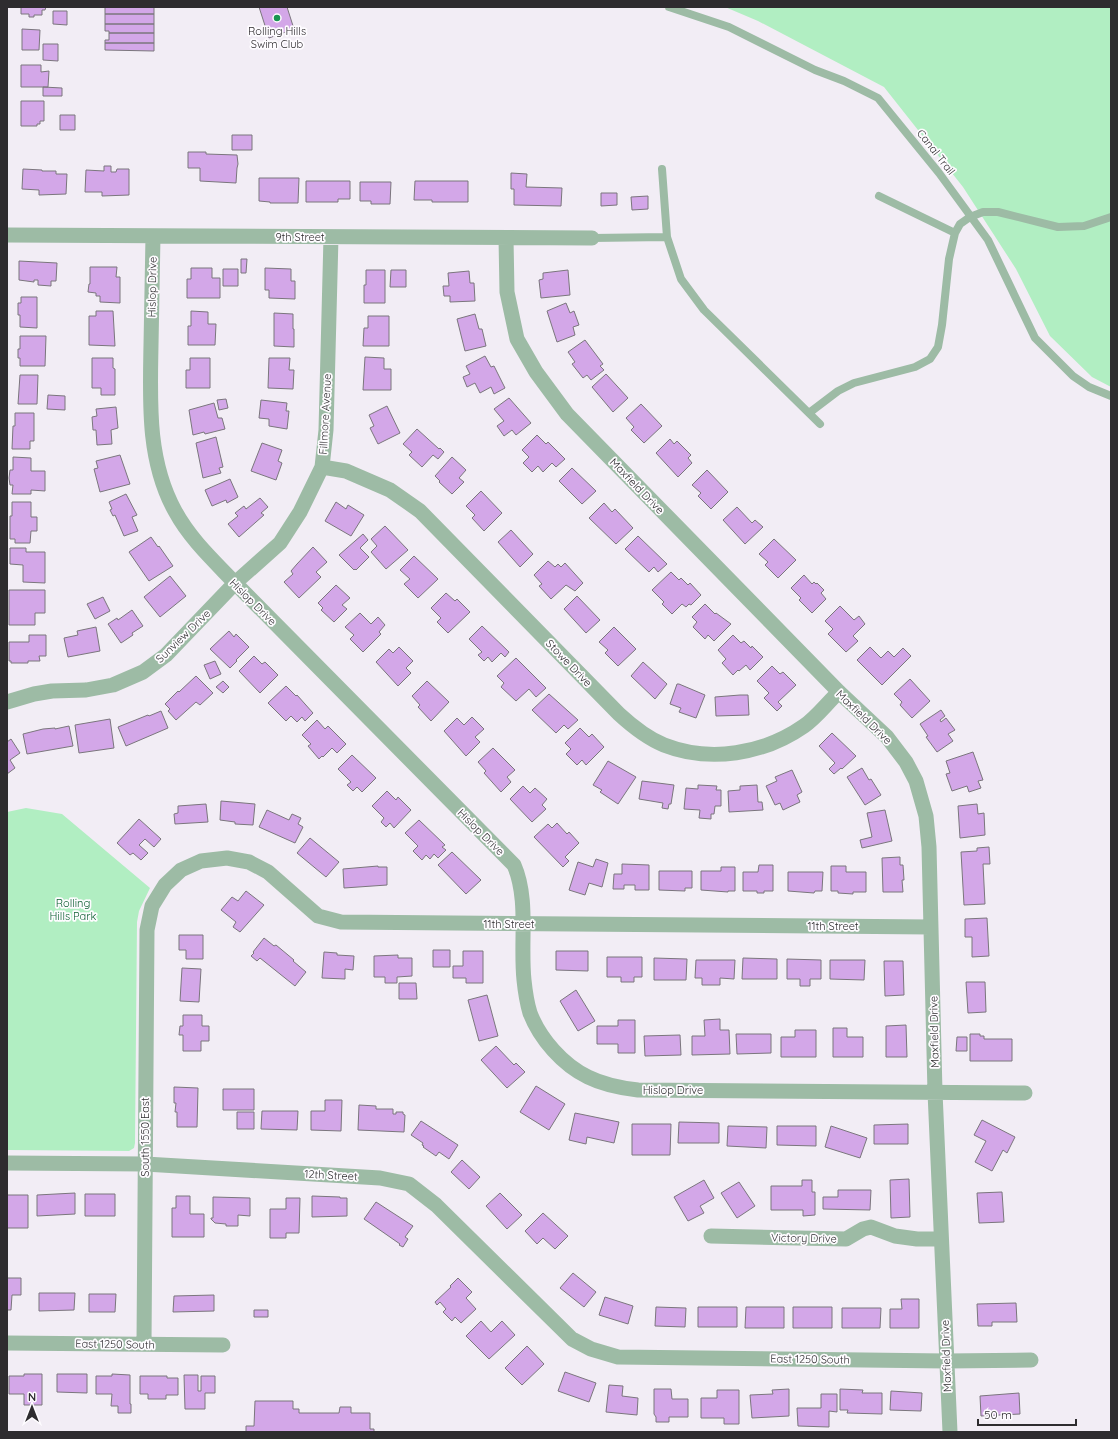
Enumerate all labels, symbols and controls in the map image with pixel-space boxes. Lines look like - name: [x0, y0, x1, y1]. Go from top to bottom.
- marker: Rolling Hills Swim Club: [272, 13, 282, 23]
- place label: Rolling Hills Swim Club: [248, 24, 306, 51]
- street label: Canal Trail: [914, 126, 958, 178]
- street label: 9th Street: [275, 230, 325, 244]
- street label: Hislop Drive: [144, 257, 160, 317]
- street label: Fillmore Avenue: [316, 373, 334, 455]
- street label: Maxfield Drive: [607, 455, 667, 517]
- street label: Hislop Drive: [227, 576, 279, 628]
- street label: Sunview Drive: [153, 606, 213, 666]
- street label: Stowe Drive: [543, 636, 595, 690]
- street label: Maxfield Drive: [833, 687, 895, 747]
- street label: Hislop Drive: [455, 806, 507, 858]
- park label: Rolling Hills Park: [50, 896, 96, 923]
- street label: 11th Street: [483, 917, 535, 931]
- street label: 11th Street: [807, 919, 859, 933]
- street label: Maxfield Drive: [926, 996, 942, 1068]
- street label: Hislop Drive: [643, 1083, 703, 1097]
- street label: South 1550 East: [138, 1097, 152, 1177]
- street label: 12th Street: [304, 1167, 358, 1183]
- street label: Victory Drive: [771, 1230, 837, 1246]
- street label: Maxfield Drive: [938, 1320, 954, 1392]
- street label: East 1250 South: [75, 1336, 155, 1352]
- street label: East 1250 South: [770, 1351, 850, 1367]
- north arrow: [12, 1387, 52, 1427]
- text: N: [28, 1390, 36, 1404]
- scale bar: [978, 1401, 1076, 1427]
- text: 50 m: [984, 1407, 1012, 1422]

